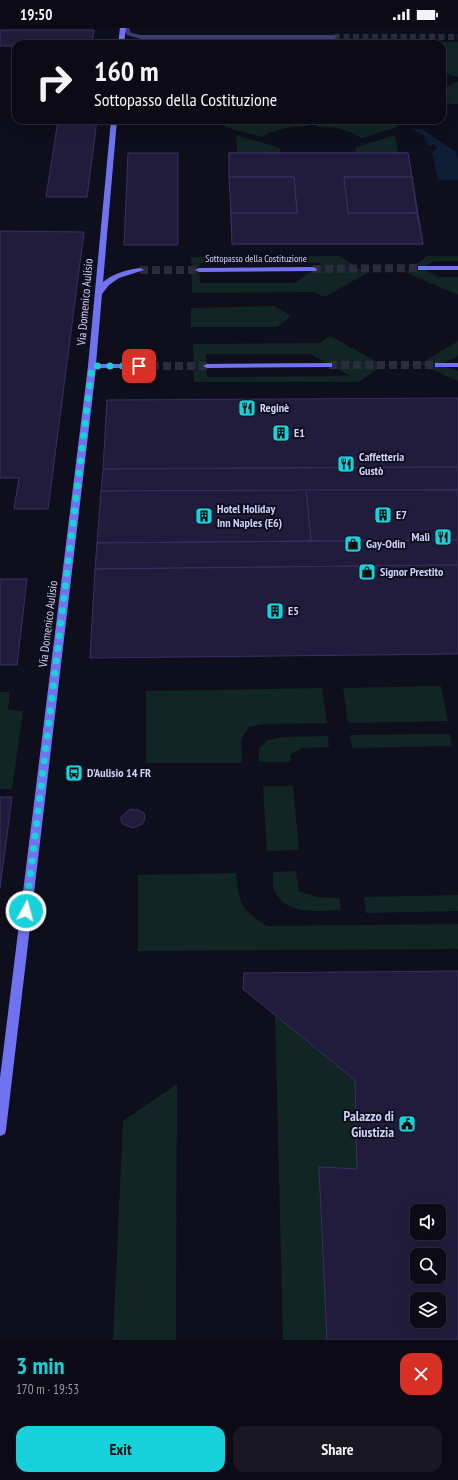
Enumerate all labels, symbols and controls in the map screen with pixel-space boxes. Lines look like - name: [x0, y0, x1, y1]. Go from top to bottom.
- text: 19:50: [20, 5, 52, 24]
- text: 160 m: [94, 52, 158, 89]
- icon: right: [28, 56, 80, 108]
- text: Sottopasso della Costituzione: [94, 88, 277, 111]
- street label: Sottopasso della Costituzione: [205, 252, 307, 265]
- street label: Via Domenico Aulisio: [73, 258, 96, 347]
- pin: [122, 349, 156, 383]
- icon: arrive: [128, 355, 150, 377]
- restaurant icon: Reginè: [237, 398, 257, 418]
- place label: Reginè: [260, 400, 289, 415]
- building icon: E1: [271, 423, 291, 443]
- place label: E1: [294, 425, 305, 440]
- place label: Caffetteria Gustò: [359, 449, 404, 478]
- restaurant icon: Caffetteria Gustò: [336, 454, 356, 474]
- place label: Hotel Holiday Inn Naples (E6): [217, 501, 282, 530]
- building icon: E7: [373, 505, 393, 525]
- building icon: Hotel Holiday Inn Naples (E6): [194, 506, 214, 526]
- place label: E7: [396, 507, 407, 522]
- restaurant icon: Malì: [433, 527, 453, 547]
- place label: Malì: [411, 529, 430, 544]
- shop icon: Gay-Odin: [343, 534, 363, 554]
- place label: Gay-Odin: [366, 536, 405, 551]
- shop icon: Signor Prestito: [357, 562, 377, 582]
- place label: Signor Prestito: [380, 564, 444, 579]
- street label: Via Domenico Aulisio: [35, 580, 60, 669]
- building icon: E5: [265, 601, 285, 621]
- place label: E5: [288, 603, 299, 618]
- bus stop icon: D'Aulisio 14 FR: [64, 763, 84, 783]
- place label: D'Aulisio 14 FR: [87, 765, 151, 780]
- position arrow: [5, 890, 47, 932]
- place label: Palazzo di Giustizia: [344, 1107, 394, 1141]
- public building icon: Palazzo di Giustizia: [397, 1114, 417, 1134]
- map controls: [410, 1204, 446, 1328]
- button: sound: [410, 1204, 446, 1240]
- button: search: [410, 1248, 446, 1284]
- button: layers: [410, 1292, 446, 1328]
- text: 3 min: [16, 1350, 64, 1381]
- button: close: [400, 1353, 442, 1395]
- text: 170 m · 19:53: [16, 1381, 79, 1398]
- button: Exit: [16, 1426, 225, 1472]
- button: Share: [233, 1426, 442, 1472]

